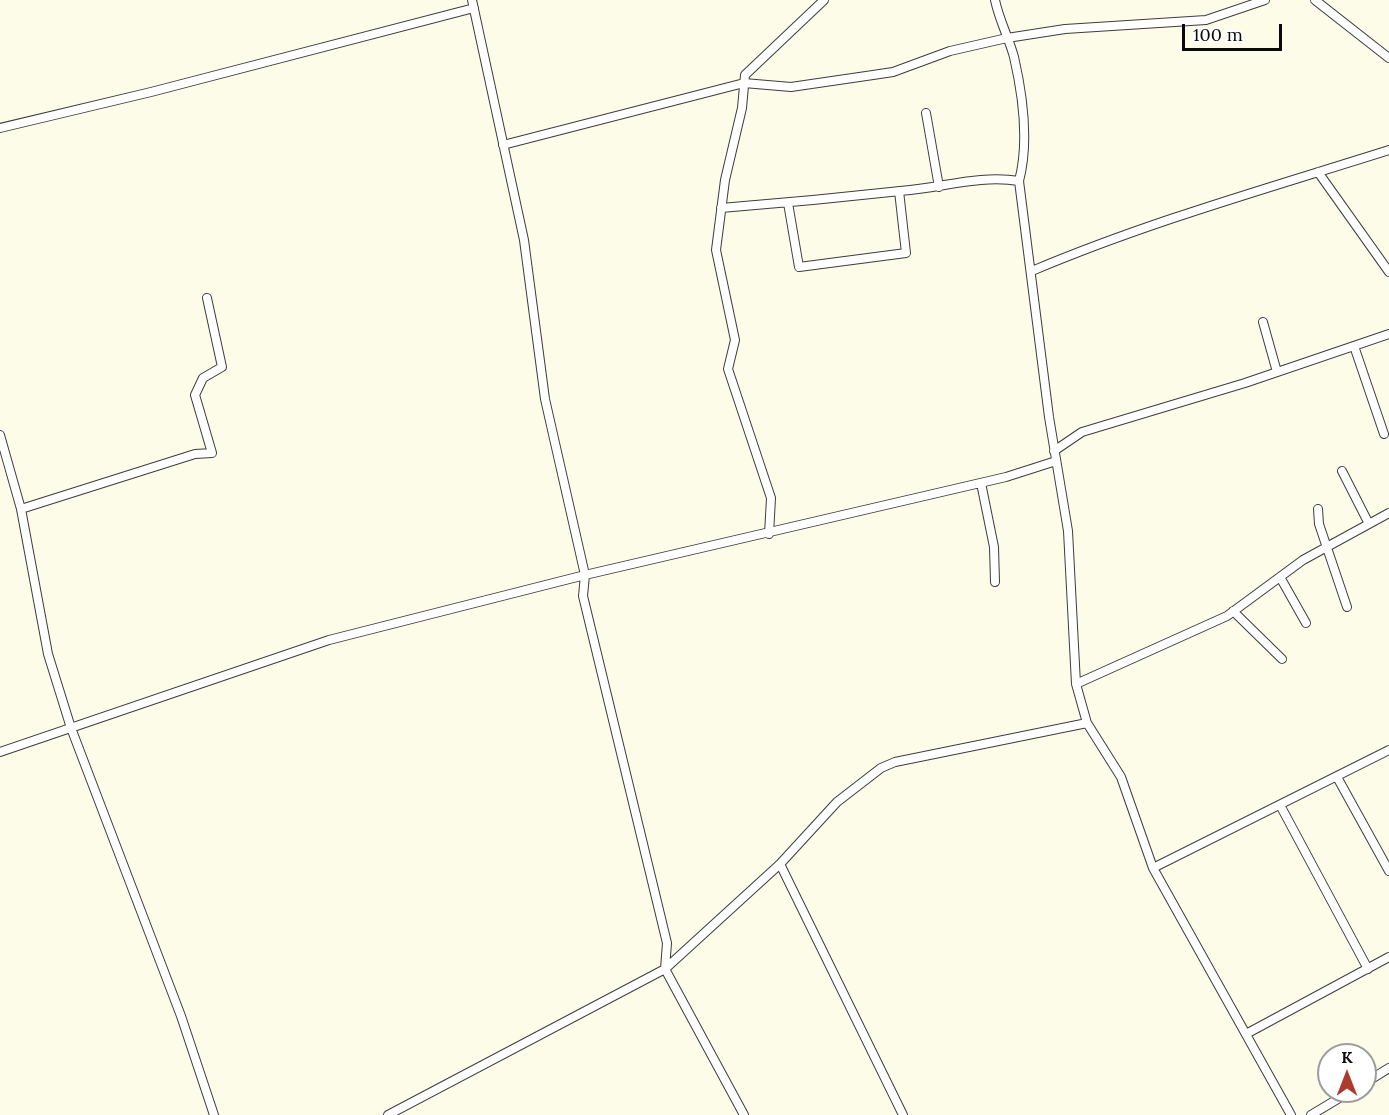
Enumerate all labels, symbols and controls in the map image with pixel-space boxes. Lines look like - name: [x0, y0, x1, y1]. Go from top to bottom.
- scale bar: [1185, 12, 1286, 50]
- text: 100 m: [1193, 23, 1243, 46]
- north arrow: [1317, 1043, 1377, 1103]
- text: K: [1341, 1047, 1353, 1067]

